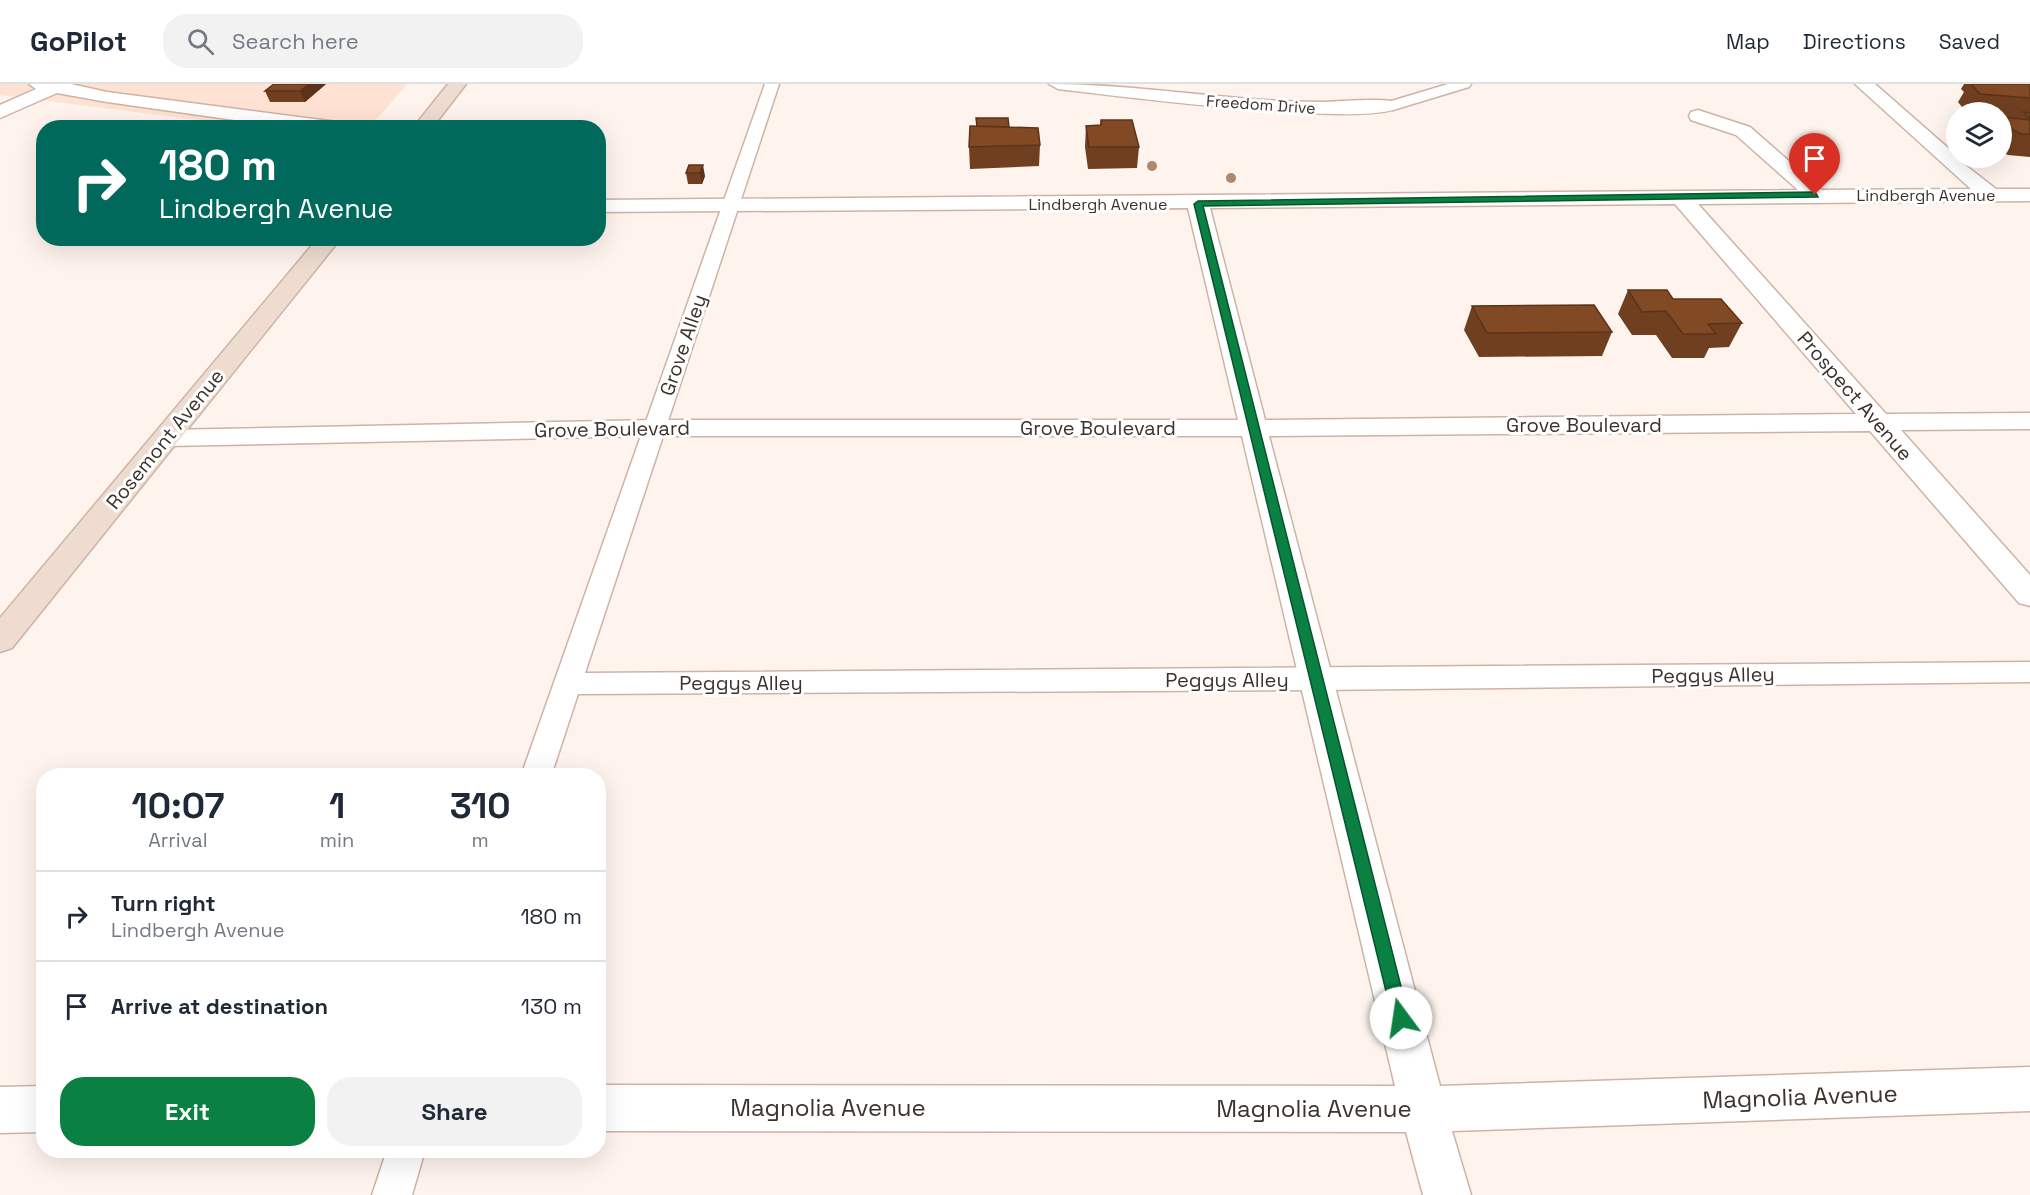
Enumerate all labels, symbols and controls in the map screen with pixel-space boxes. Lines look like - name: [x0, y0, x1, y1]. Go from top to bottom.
- search box: [163, 14, 583, 68]
- text: GoPilot: [30, 23, 127, 59]
- icon: search: [184, 25, 217, 58]
- text: Search here: [232, 27, 359, 55]
- text: Map: [1726, 28, 1770, 55]
- text: Directions: [1803, 28, 1906, 55]
- text: Saved: [1939, 28, 2000, 55]
- street label: Freedom Drive: [1205, 90, 1316, 119]
- map controls: [1946, 102, 2012, 168]
- button: layers: [1946, 102, 2012, 168]
- pin: [1789, 133, 1840, 195]
- text: 180 m: [159, 139, 277, 192]
- icon: arrive: [1798, 142, 1831, 175]
- icon: right: [60, 144, 138, 222]
- street label: Lindbergh Avenue: [1857, 185, 1995, 206]
- text: Lindbergh Avenue: [159, 191, 393, 226]
- street label: Lindbergh Avenue: [1029, 194, 1167, 215]
- street label: Grove Alley: [653, 291, 713, 399]
- street label: Prospect Avenue: [1792, 326, 1918, 466]
- street label: Rosemont Avenue: [100, 363, 230, 515]
- street label: Grove Boulevard: [1506, 412, 1662, 438]
- street label: Grove Boulevard: [534, 415, 690, 443]
- street label: Grove Boulevard: [1020, 415, 1176, 441]
- street label: Peggys Alley: [1651, 661, 1775, 689]
- street label: Peggys Alley: [1165, 667, 1289, 693]
- street label: Peggys Alley: [679, 670, 803, 696]
- text: 10:07: [131, 783, 224, 829]
- text: 1: [329, 783, 345, 829]
- text: 310: [450, 783, 511, 829]
- text: Arrival: [148, 827, 208, 853]
- text: min: [320, 827, 354, 853]
- text: m: [471, 827, 489, 853]
- text: Turn right: [111, 889, 216, 917]
- icon: right: [60, 900, 93, 933]
- text: 180 m: [520, 902, 582, 930]
- text: Lindbergh Avenue: [111, 917, 284, 943]
- position arrow: [1369, 986, 1433, 1050]
- icon: arrive: [60, 990, 93, 1023]
- text: Arrive at destination: [111, 992, 328, 1020]
- text: 130 m: [521, 992, 582, 1020]
- button: Exit: [60, 1077, 315, 1146]
- button: Share: [327, 1077, 582, 1146]
- street label: Magnolia Avenue: [1702, 1078, 1898, 1115]
- street label: Magnolia Avenue: [730, 1092, 926, 1123]
- street label: Magnolia Avenue: [1216, 1093, 1412, 1124]

